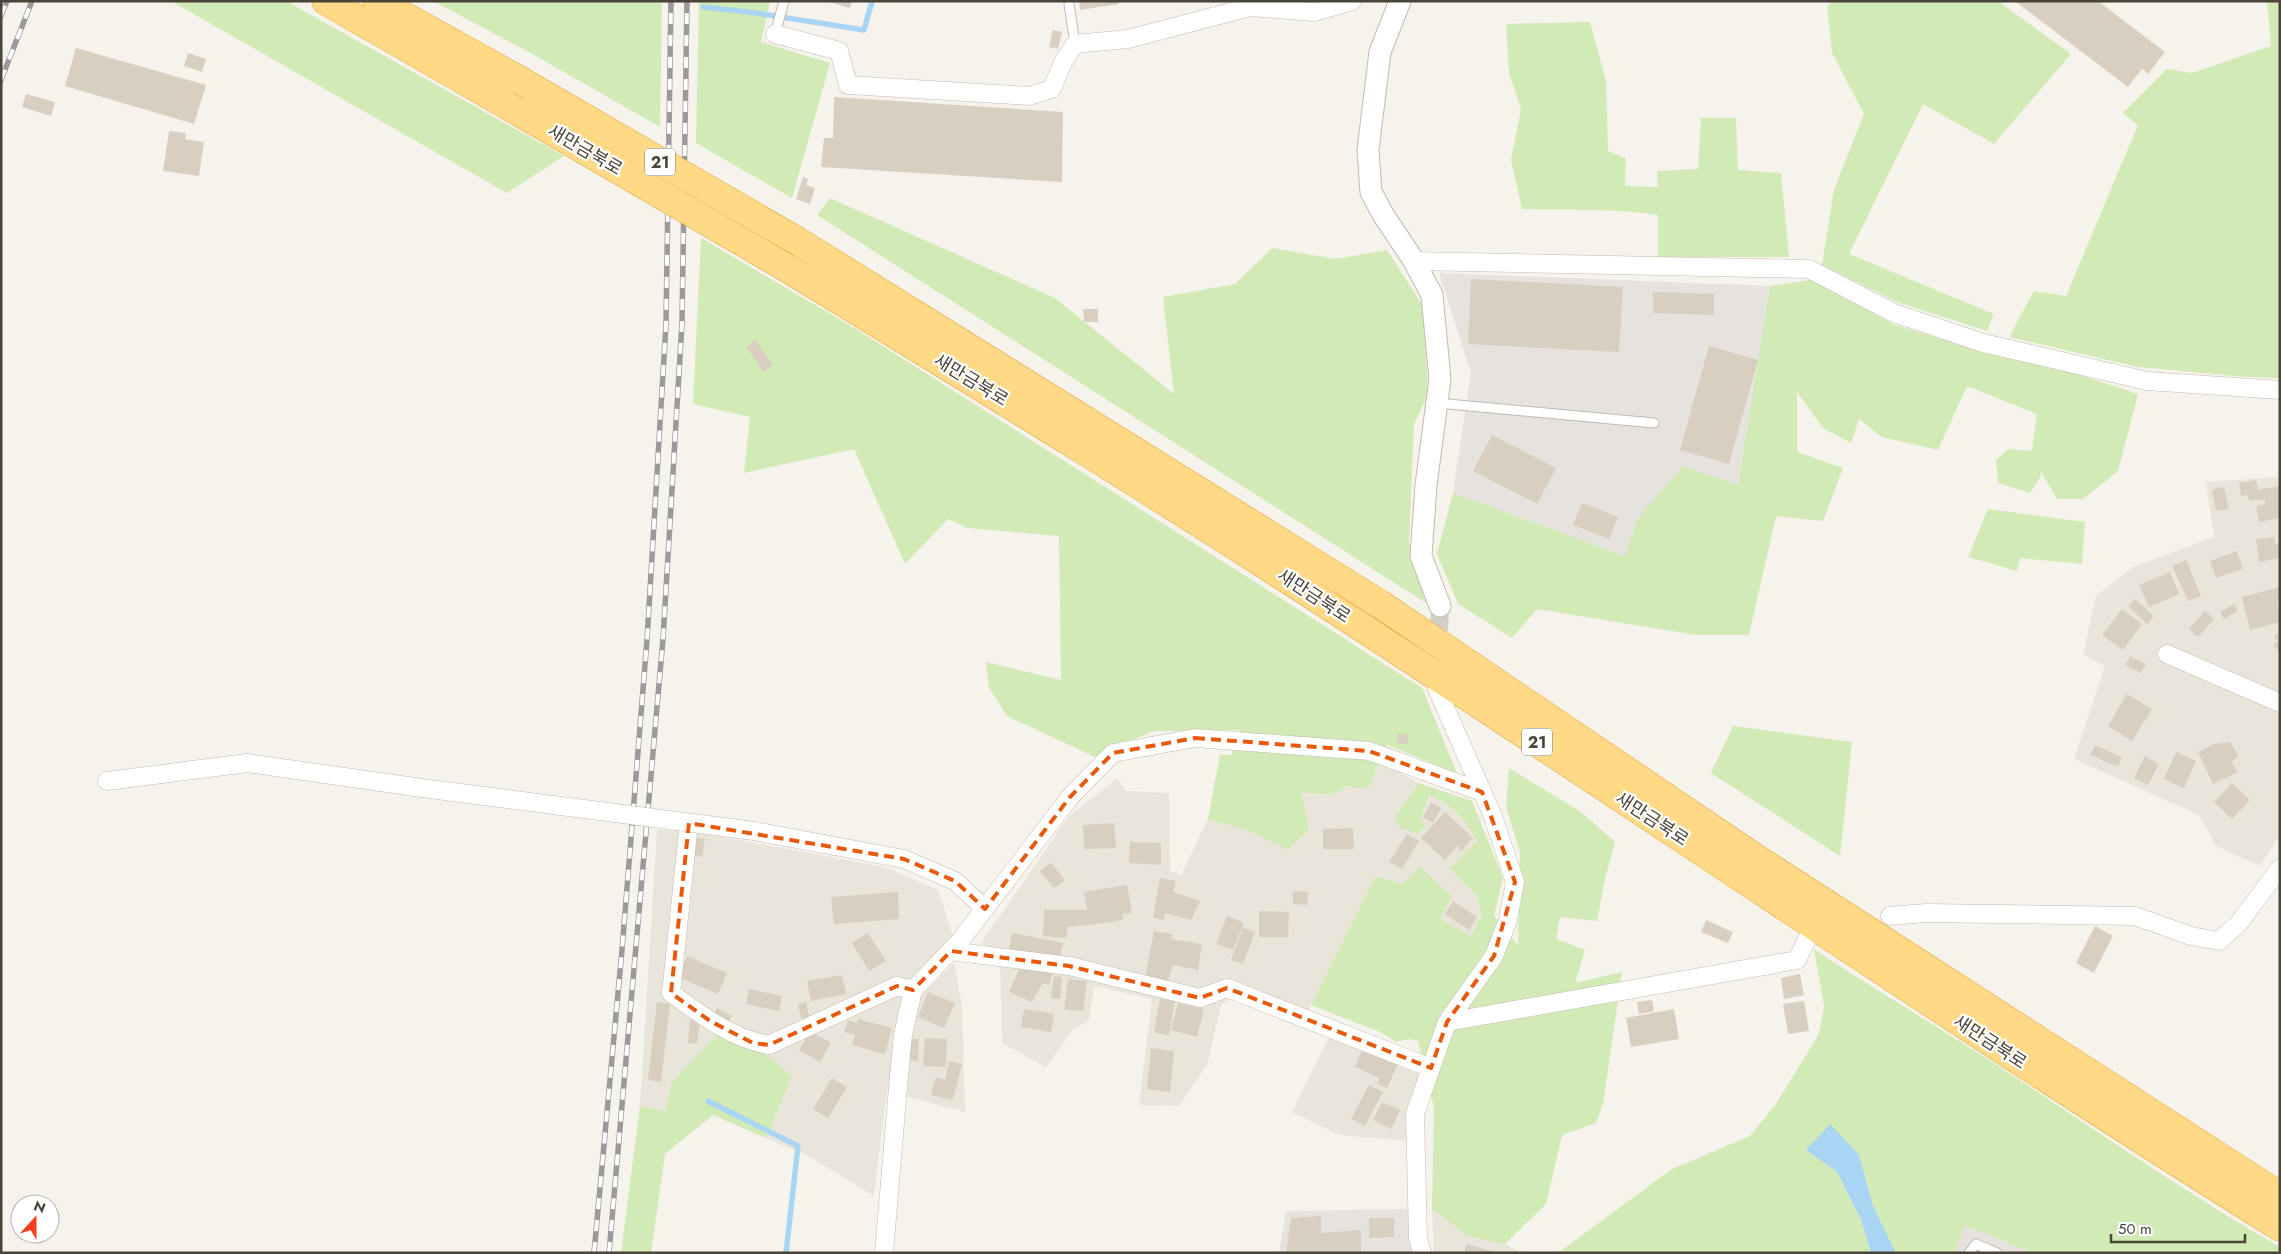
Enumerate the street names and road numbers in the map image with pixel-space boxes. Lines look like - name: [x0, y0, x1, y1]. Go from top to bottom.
- street label: 새만금북로: [543, 118, 627, 182]
- road number: 21: [645, 148, 675, 176]
- street label: 새만금북로: [929, 348, 1013, 412]
- street label: 새만금북로: [1272, 563, 1356, 629]
- road number: 21: [1522, 729, 1552, 756]
- street label: 새만금북로: [1610, 786, 1694, 852]
- street label: 새만금북로: [1948, 1009, 2032, 1075]

